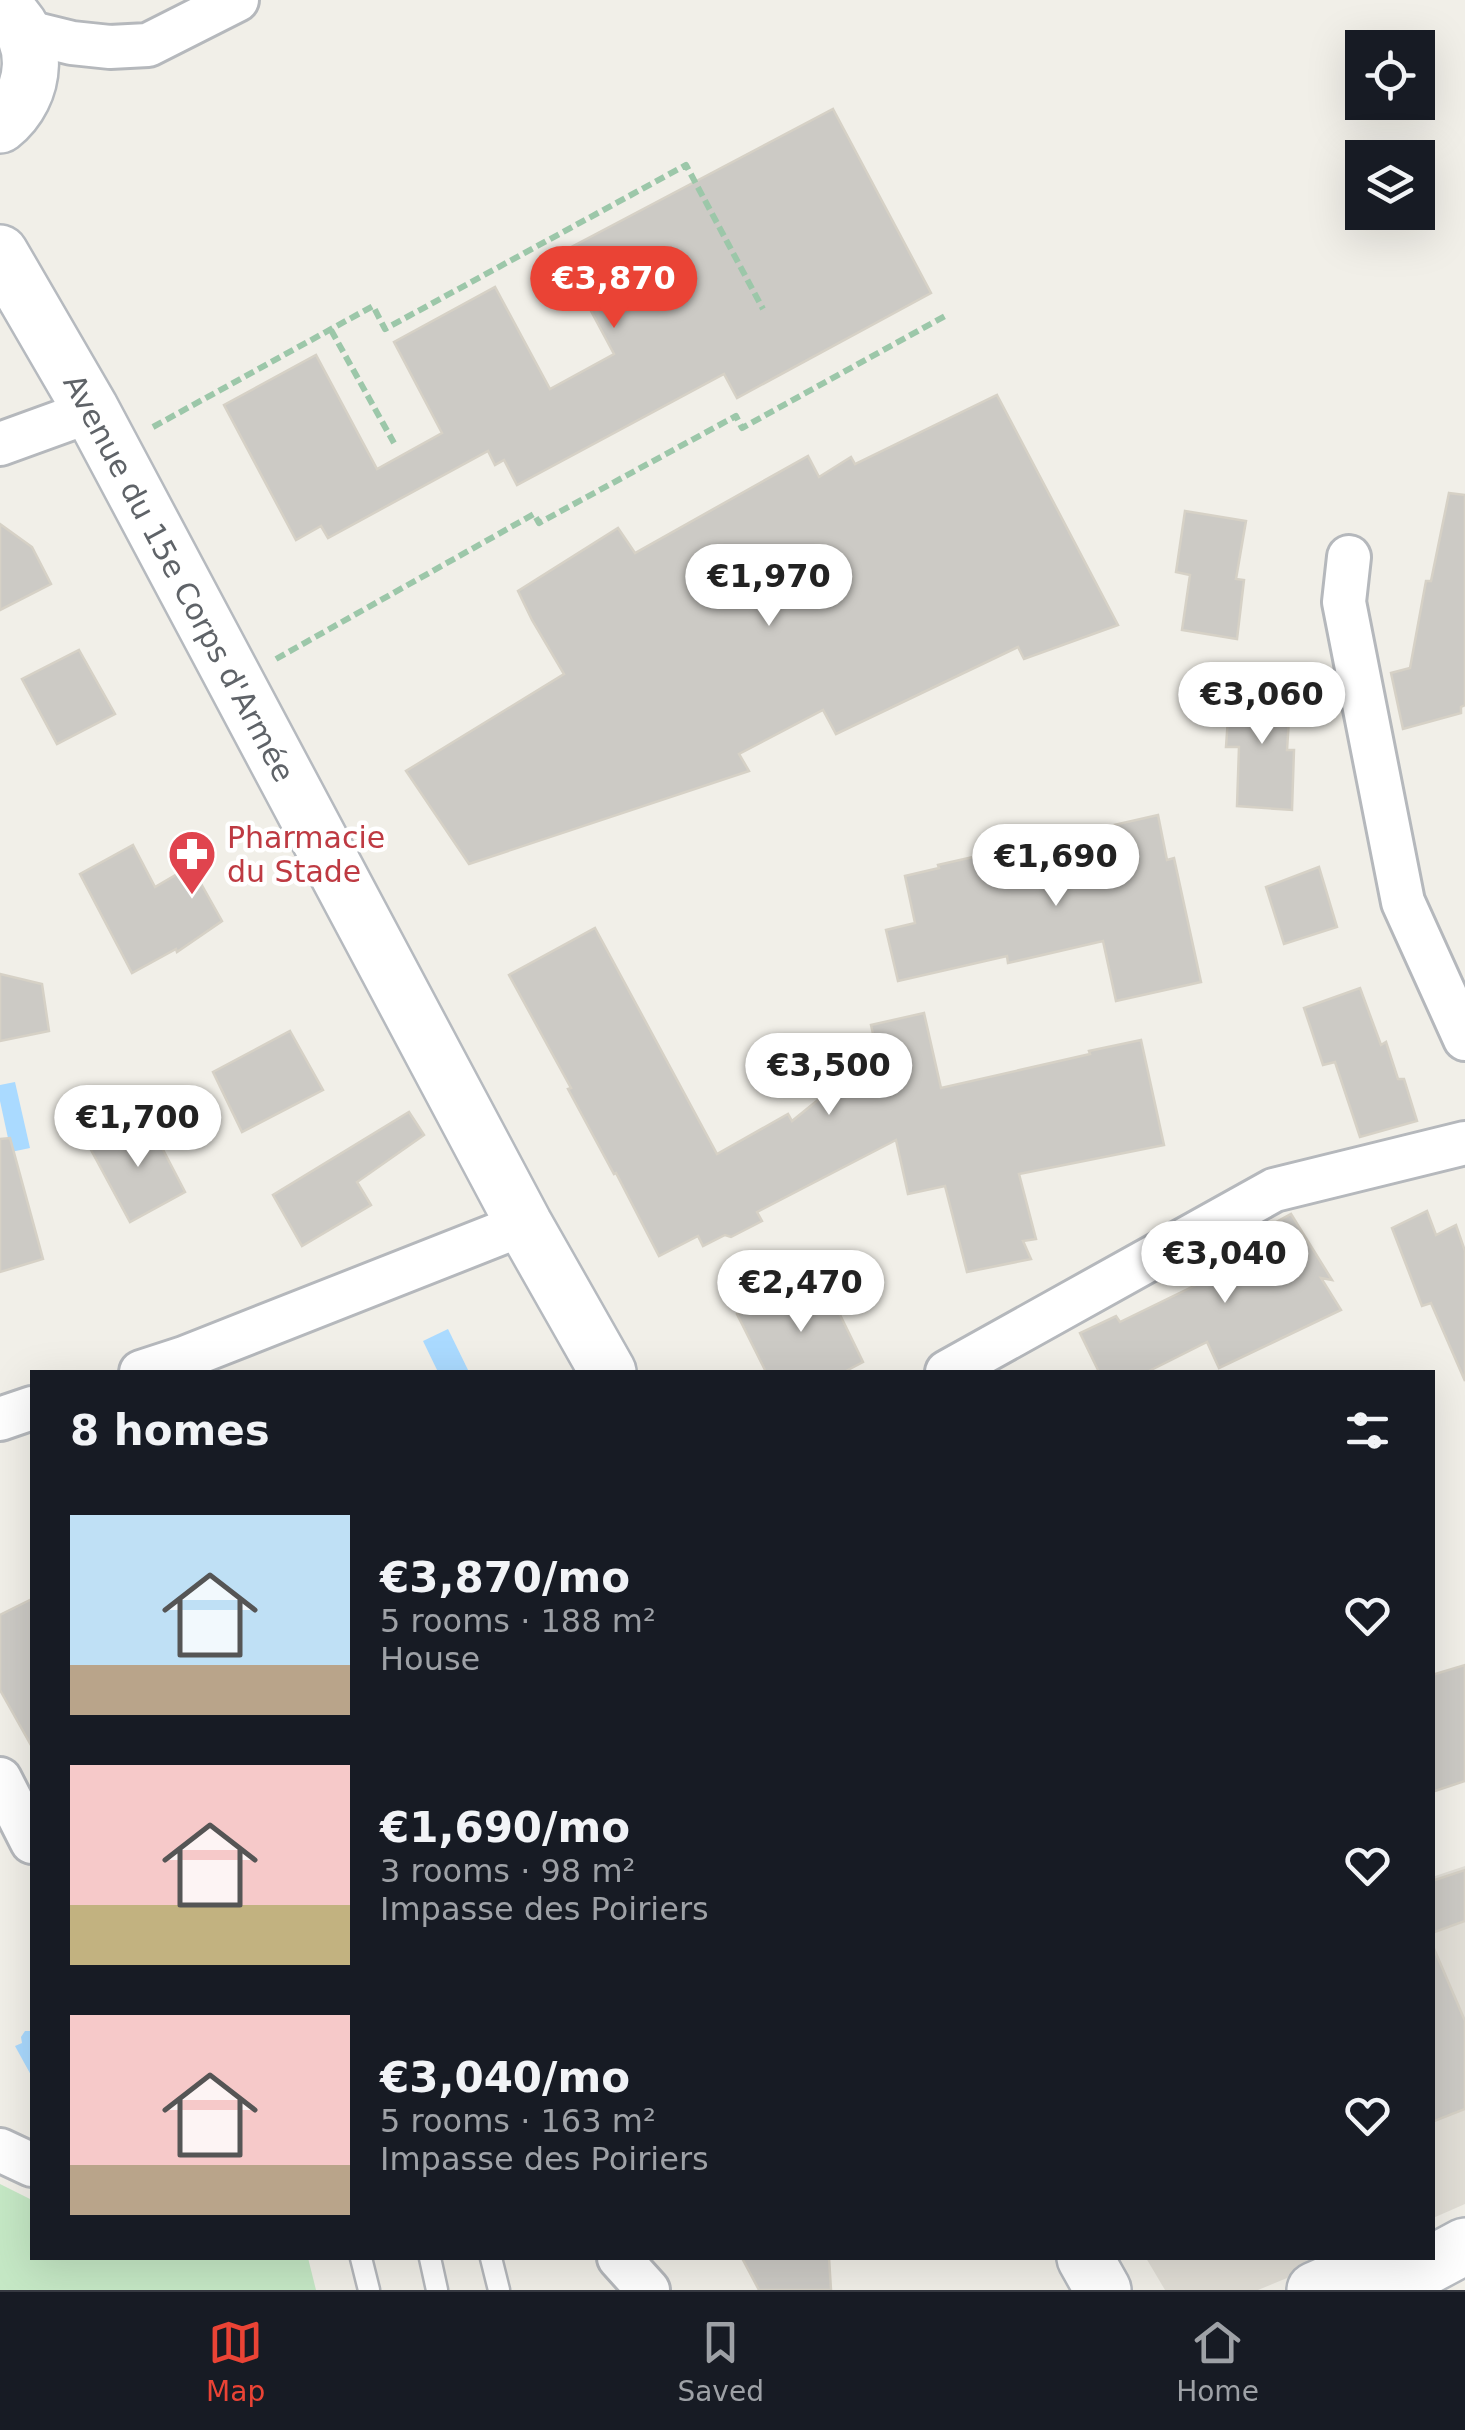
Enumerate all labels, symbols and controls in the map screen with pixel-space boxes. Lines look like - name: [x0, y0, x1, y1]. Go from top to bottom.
- map controls: [1345, 30, 1435, 230]
- button: locate: [1345, 30, 1435, 120]
- button: layers: [1345, 140, 1435, 230]
- pin: €3,870: [533, 246, 695, 331]
- text: €3,870: [552, 259, 676, 297]
- street label: Avenue du 15e Corps d'Armée: [56, 368, 302, 788]
- pin: €1,970: [688, 544, 850, 629]
- text: €1,970: [707, 557, 831, 595]
- pin: €3,060: [1181, 662, 1343, 747]
- text: €3,060: [1200, 675, 1324, 713]
- place label: Pharmacie du Stade: [227, 820, 385, 889]
- pin: €1,690: [975, 824, 1137, 909]
- pharmacy icon: Pharmacie du Stade: [166, 828, 218, 896]
- text: €1,690: [994, 837, 1118, 875]
- pin: €3,500: [748, 1033, 910, 1118]
- text: €3,500: [767, 1046, 891, 1084]
- pin: €1,700: [57, 1085, 219, 1170]
- text: €1,700: [76, 1098, 200, 1136]
- pin: €3,040: [1144, 1221, 1306, 1306]
- text: €3,040: [1163, 1234, 1287, 1272]
- pin: €2,470: [720, 1250, 882, 1335]
- text: €2,470: [739, 1263, 863, 1301]
- icon: filters: [1340, 1403, 1395, 1458]
- text: 8 homes: [70, 1406, 270, 1455]
- text: €3,870/mo: [380, 1553, 630, 1602]
- icon: home: [150, 1555, 270, 1675]
- icon: heart: [1340, 1588, 1395, 1643]
- text: 5 rooms · 188 m²: [380, 1602, 656, 1640]
- text: House: [380, 1640, 480, 1678]
- text: €1,690/mo: [380, 1803, 630, 1852]
- icon: home: [150, 1805, 270, 1925]
- icon: heart: [1340, 1838, 1395, 1893]
- text: 3 rooms · 98 m²: [380, 1852, 635, 1890]
- text: Impasse des Poiriers: [380, 1890, 709, 1928]
- text: €3,040/mo: [380, 2053, 630, 2102]
- icon: home: [150, 2055, 270, 2175]
- icon: heart: [1340, 2088, 1395, 2143]
- text: 5 rooms · 163 m²: [380, 2102, 656, 2140]
- text: Impasse des Poiriers: [380, 2140, 709, 2178]
- tab: Map: [206, 2315, 265, 2408]
- tab: Saved: [677, 2315, 764, 2408]
- tab: Home: [1176, 2315, 1259, 2408]

